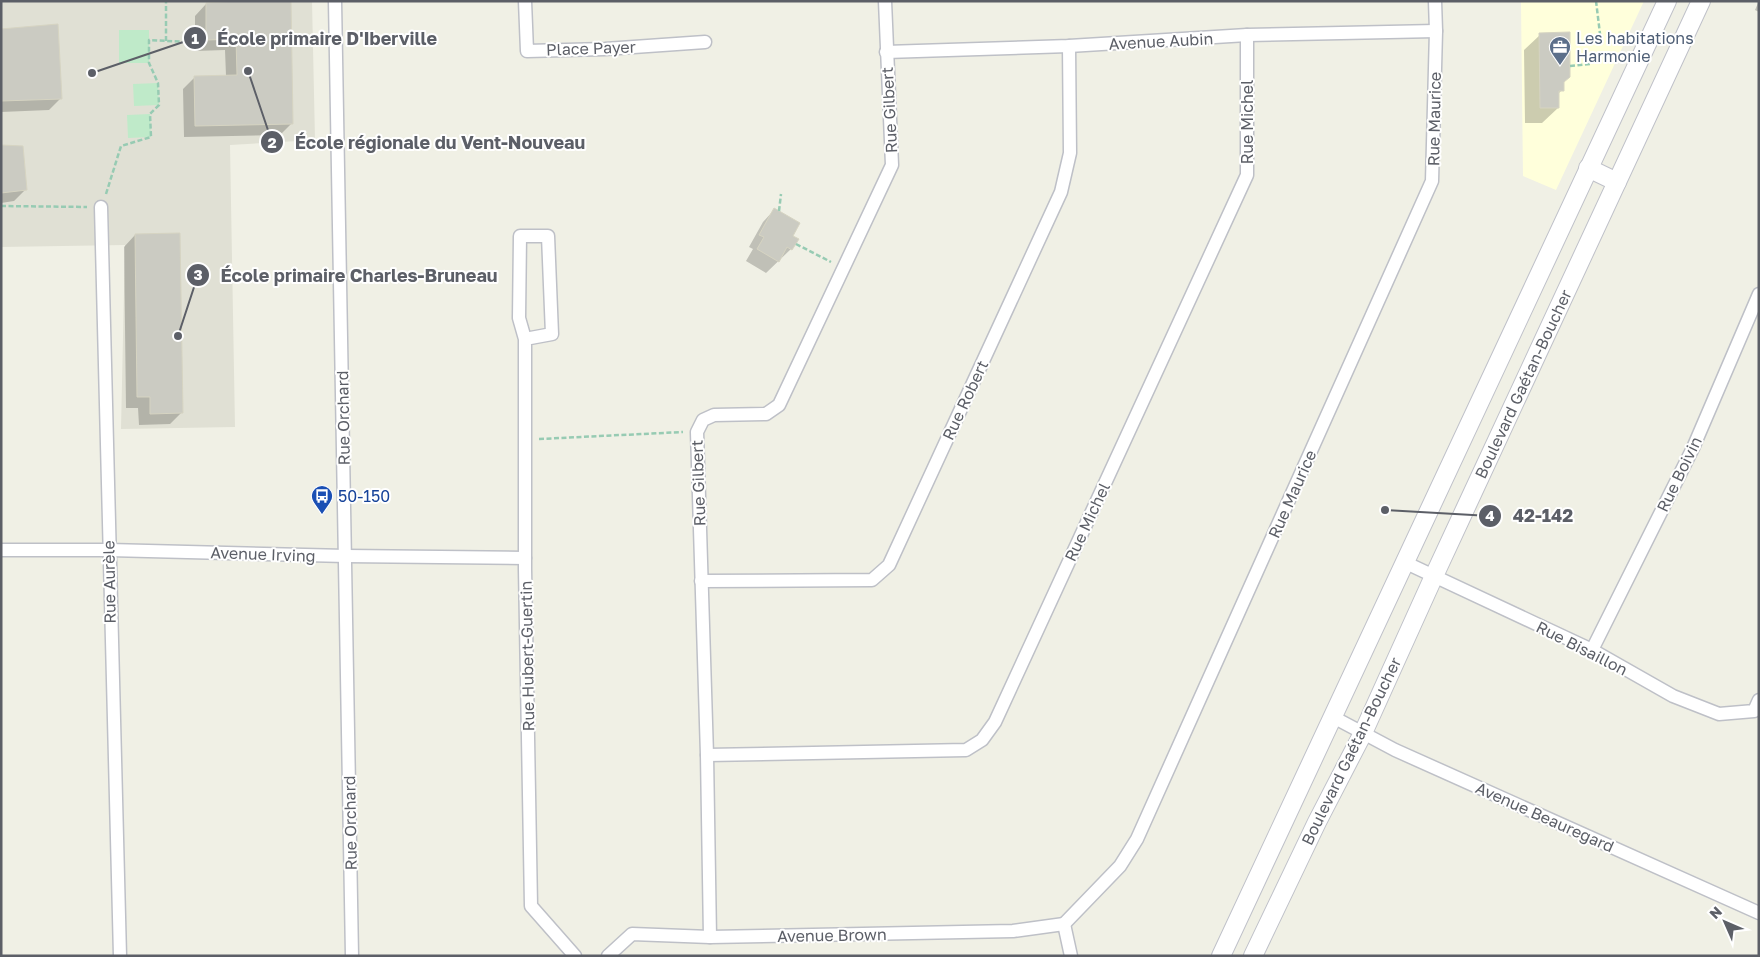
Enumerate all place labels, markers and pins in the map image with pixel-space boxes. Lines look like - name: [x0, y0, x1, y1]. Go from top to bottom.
- callout: École primaire D'Iberville: [182, 22, 447, 55]
- place label: Les habitations Harmonie: [1576, 28, 1694, 66]
- office icon: Les habitations Harmonie: [1548, 35, 1572, 66]
- callout: École régionale du Vent-Nouveau: [259, 126, 595, 159]
- callout: École primaire Charles-Bruneau: [186, 259, 508, 292]
- bus stop icon: 50-150: [310, 484, 334, 515]
- place label: 50-150: [338, 486, 390, 506]
- callout: 42-142: [1478, 499, 1583, 532]

